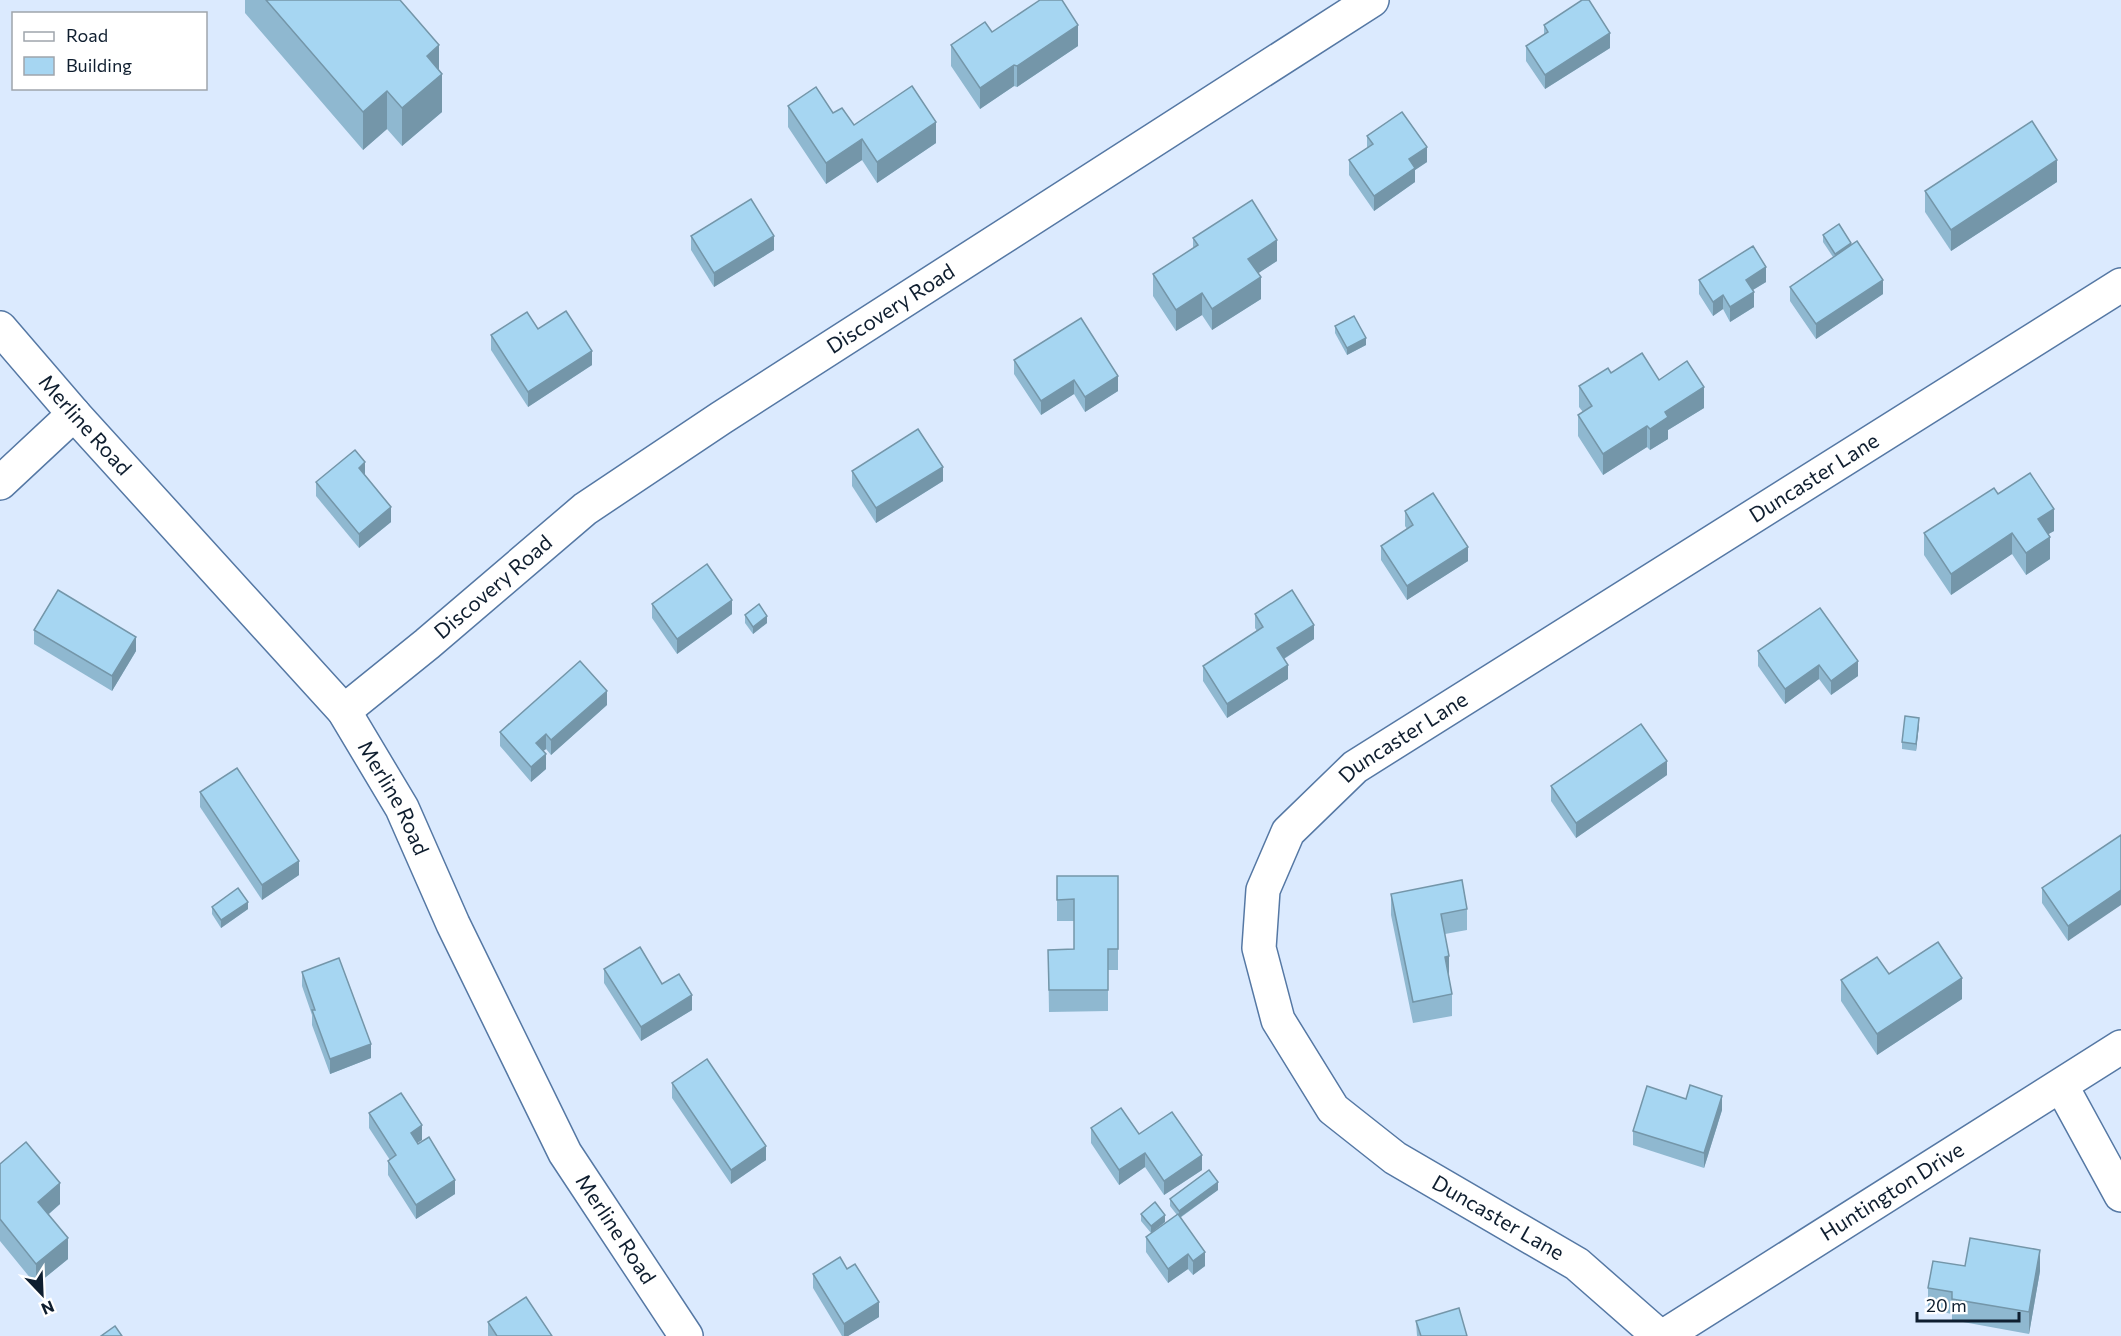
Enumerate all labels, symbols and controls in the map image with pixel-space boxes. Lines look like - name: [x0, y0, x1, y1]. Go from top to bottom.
- legend: [12, 12, 207, 90]
- text: Road: [66, 24, 108, 46]
- text: Building: [66, 54, 132, 76]
- street label: Discovery Road: [822, 257, 959, 358]
- street label: Merline Road: [35, 369, 137, 480]
- street label: Duncaster Lane: [1744, 427, 1883, 527]
- street label: Discovery Road: [428, 529, 556, 643]
- street label: Duncaster Lane: [1333, 686, 1471, 787]
- street label: Merline Road: [353, 735, 435, 859]
- street label: Huntington Drive: [1815, 1136, 1968, 1245]
- street label: Merline Road: [571, 1169, 662, 1288]
- street label: Duncaster Lane: [1428, 1169, 1569, 1265]
- north arrow: [12, 1264, 72, 1324]
- scale bar: [1917, 1285, 2019, 1323]
- text: 20 m: [1926, 1294, 1967, 1316]
- text: N: [39, 1297, 57, 1319]

